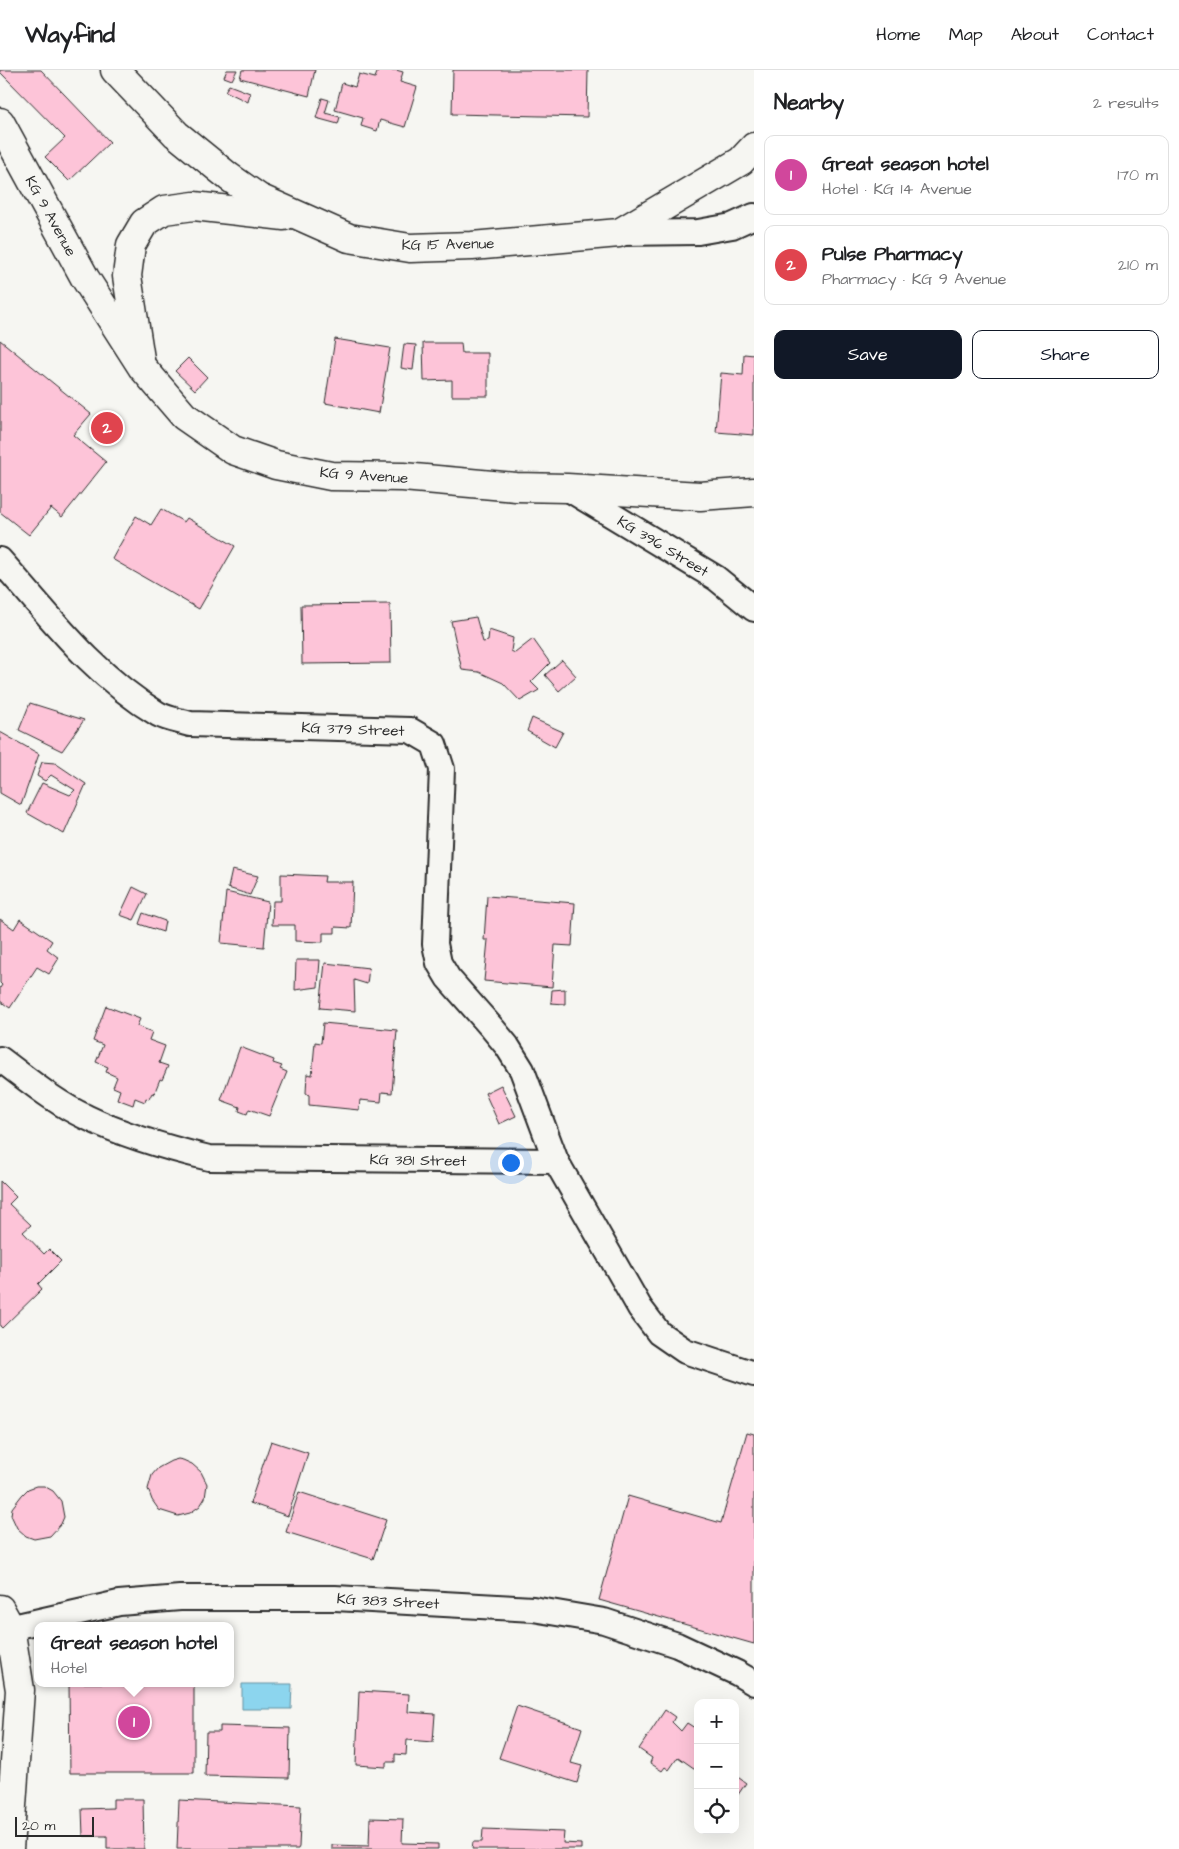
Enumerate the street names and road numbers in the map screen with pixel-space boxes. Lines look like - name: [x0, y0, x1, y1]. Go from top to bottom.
- street label: KG 9 Avenue: [20, 172, 81, 260]
- street label: KG 15 Avenue: [401, 233, 495, 256]
- street label: KG 9 Avenue: [319, 462, 409, 489]
- street label: KG 396 Street: [613, 511, 712, 582]
- street label: KG 379 Street: [301, 717, 405, 742]
- street label: KG 381 Street: [369, 1149, 467, 1172]
- street label: KG 383 Street: [336, 1588, 440, 1615]

